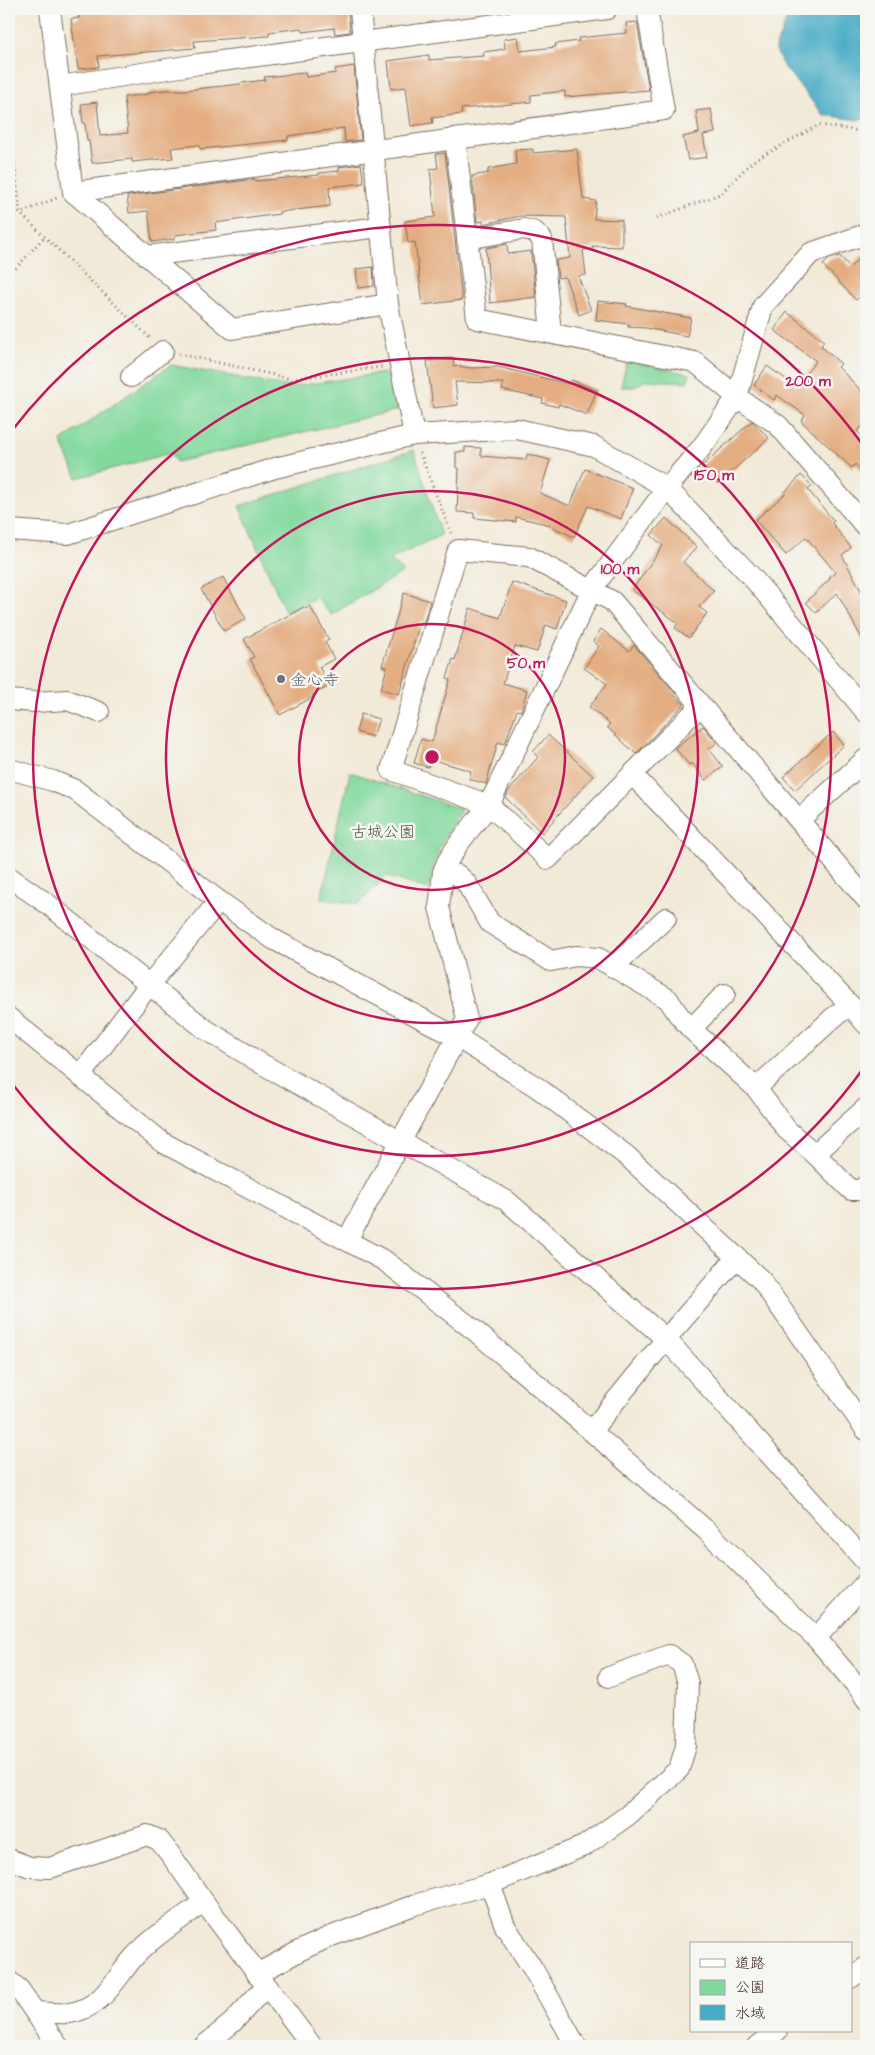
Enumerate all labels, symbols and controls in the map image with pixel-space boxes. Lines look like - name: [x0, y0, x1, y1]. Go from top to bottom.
- text: 200 m: [784, 371, 831, 392]
- text: 150 m: [694, 465, 734, 486]
- text: 100 m: [601, 559, 640, 580]
- text: 50 m: [507, 653, 545, 674]
- place label: 金心寺: [291, 669, 339, 691]
- marker: 金心寺: [275, 673, 287, 685]
- centre of rings: [423, 748, 441, 766]
- park label: 古城公園: [351, 821, 415, 843]
- legend: [690, 1942, 852, 2032]
- text: 道路: [735, 1953, 765, 1974]
- text: 公園: [735, 1977, 765, 1998]
- text: 水域: [735, 2003, 765, 2024]

